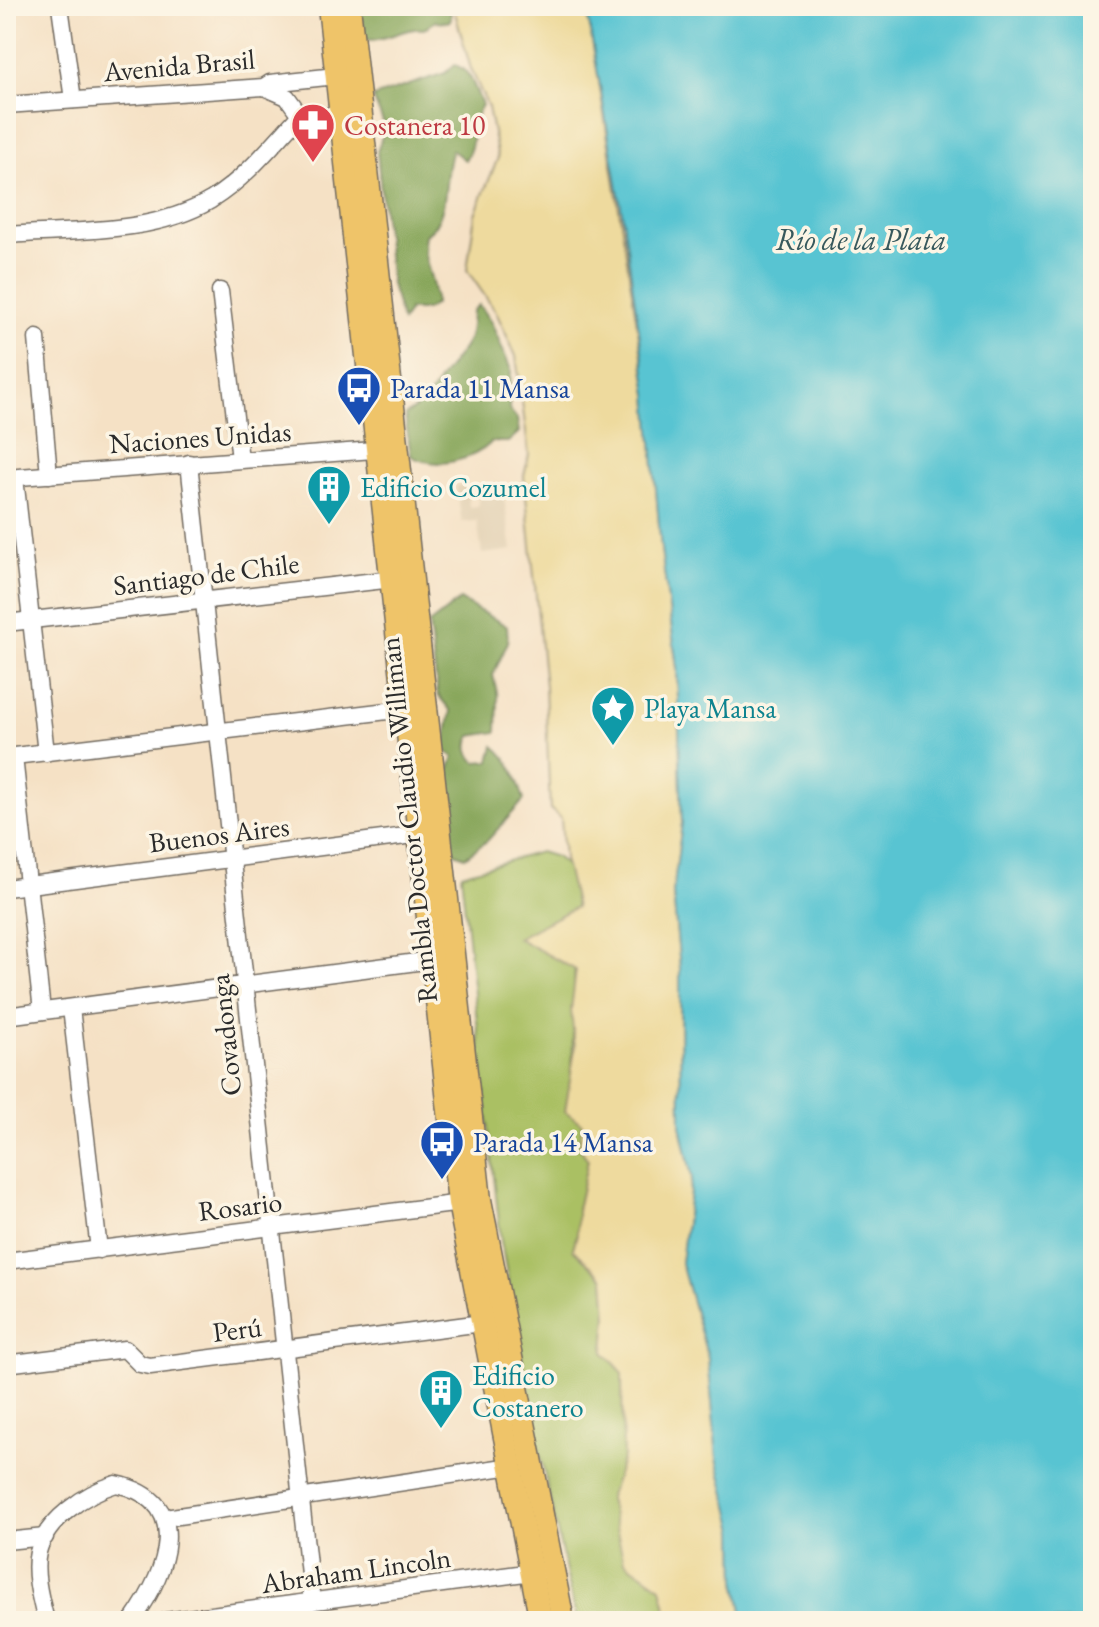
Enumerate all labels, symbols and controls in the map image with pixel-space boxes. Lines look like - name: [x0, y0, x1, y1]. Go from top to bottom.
- street label: Avenida Brasil: [101, 40, 257, 90]
- pharmacy icon: Costanera 10: [289, 101, 337, 164]
- place label: Costanera 10: [344, 107, 485, 143]
- water label: Río de la Plata: [775, 220, 947, 259]
- bus stop icon: Parada 11 Mansa: [335, 364, 383, 427]
- place label: Parada 11 Mansa: [390, 370, 571, 406]
- street label: Naciones Unidas: [108, 413, 292, 461]
- building icon: Edificio Cozumel: [305, 463, 353, 526]
- place label: Edificio Cozumel: [360, 469, 547, 505]
- street label: Santiago de Chile: [111, 545, 301, 603]
- street label: Rambla Doctor Claudio Williman: [371, 635, 445, 1005]
- place icon: Playa Mansa: [589, 684, 637, 747]
- place label: Playa Mansa: [644, 690, 777, 726]
- street label: Buenos Aires: [147, 808, 291, 860]
- street label: Covadonga: [201, 971, 249, 1098]
- bus stop icon: Parada 14 Mansa: [418, 1118, 466, 1181]
- place label: Parada 14 Mansa: [473, 1124, 654, 1160]
- street label: Rosario: [196, 1183, 284, 1229]
- street label: Perú: [210, 1308, 264, 1350]
- place label: Edificio Costanero: [472, 1357, 584, 1425]
- building icon: Edificio Costanero: [417, 1367, 465, 1430]
- street label: Abraham Lincoln: [258, 1539, 453, 1601]

